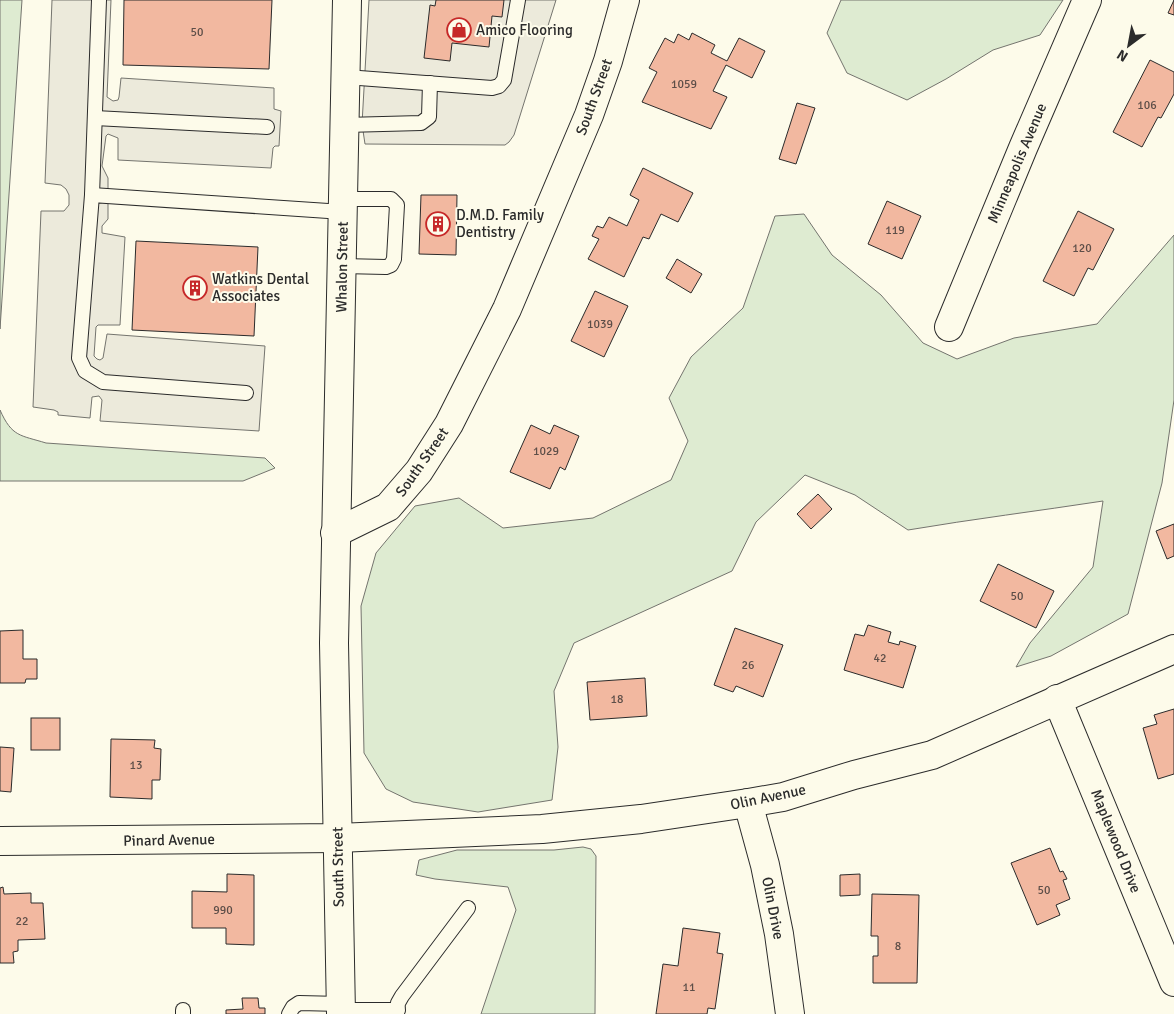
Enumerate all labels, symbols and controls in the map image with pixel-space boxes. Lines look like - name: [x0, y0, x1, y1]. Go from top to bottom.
- shop icon: Amico Flooring: [446, 17, 472, 43]
- north arrow: [1104, 20, 1154, 70]
- place label: Amico Flooring: [476, 21, 573, 39]
- house number: 50: [191, 25, 203, 40]
- text: N: [1114, 46, 1131, 65]
- street label: South Street: [572, 56, 616, 138]
- house number: 1059: [671, 77, 697, 92]
- house number: 106: [1137, 98, 1157, 113]
- street label: Minneapolis Avenue: [984, 100, 1050, 226]
- place label: D.M.D. Family Dentistry: [456, 206, 544, 241]
- building icon: D.M.D. Family Dentistry: [425, 211, 451, 237]
- street label: Whalon Street: [332, 221, 352, 313]
- house number: 119: [885, 223, 905, 238]
- house number: 120: [1072, 241, 1092, 256]
- place label: Watkins Dental Associates: [212, 270, 309, 305]
- building icon: Watkins Dental Associates: [182, 275, 208, 301]
- house number: 1039: [587, 317, 613, 332]
- street label: South Street: [392, 424, 452, 500]
- house number: 1029: [533, 444, 559, 459]
- house number: 50: [1011, 589, 1023, 604]
- house number: 42: [874, 651, 886, 666]
- house number: 26: [742, 658, 754, 673]
- house number: 18: [611, 692, 623, 707]
- house number: 13: [130, 758, 142, 773]
- street label: Olin Avenue: [729, 780, 807, 814]
- street label: Maplewood Drive: [1087, 787, 1145, 895]
- street label: South Street: [328, 827, 348, 907]
- street label: Pinard Avenue: [123, 830, 215, 850]
- street label: Olin Drive: [758, 875, 788, 941]
- house number: 50: [1038, 883, 1050, 898]
- house number: 990: [213, 903, 233, 918]
- house number: 22: [16, 914, 28, 929]
- house number: 8: [895, 939, 901, 954]
- house number: 11: [683, 980, 695, 995]

